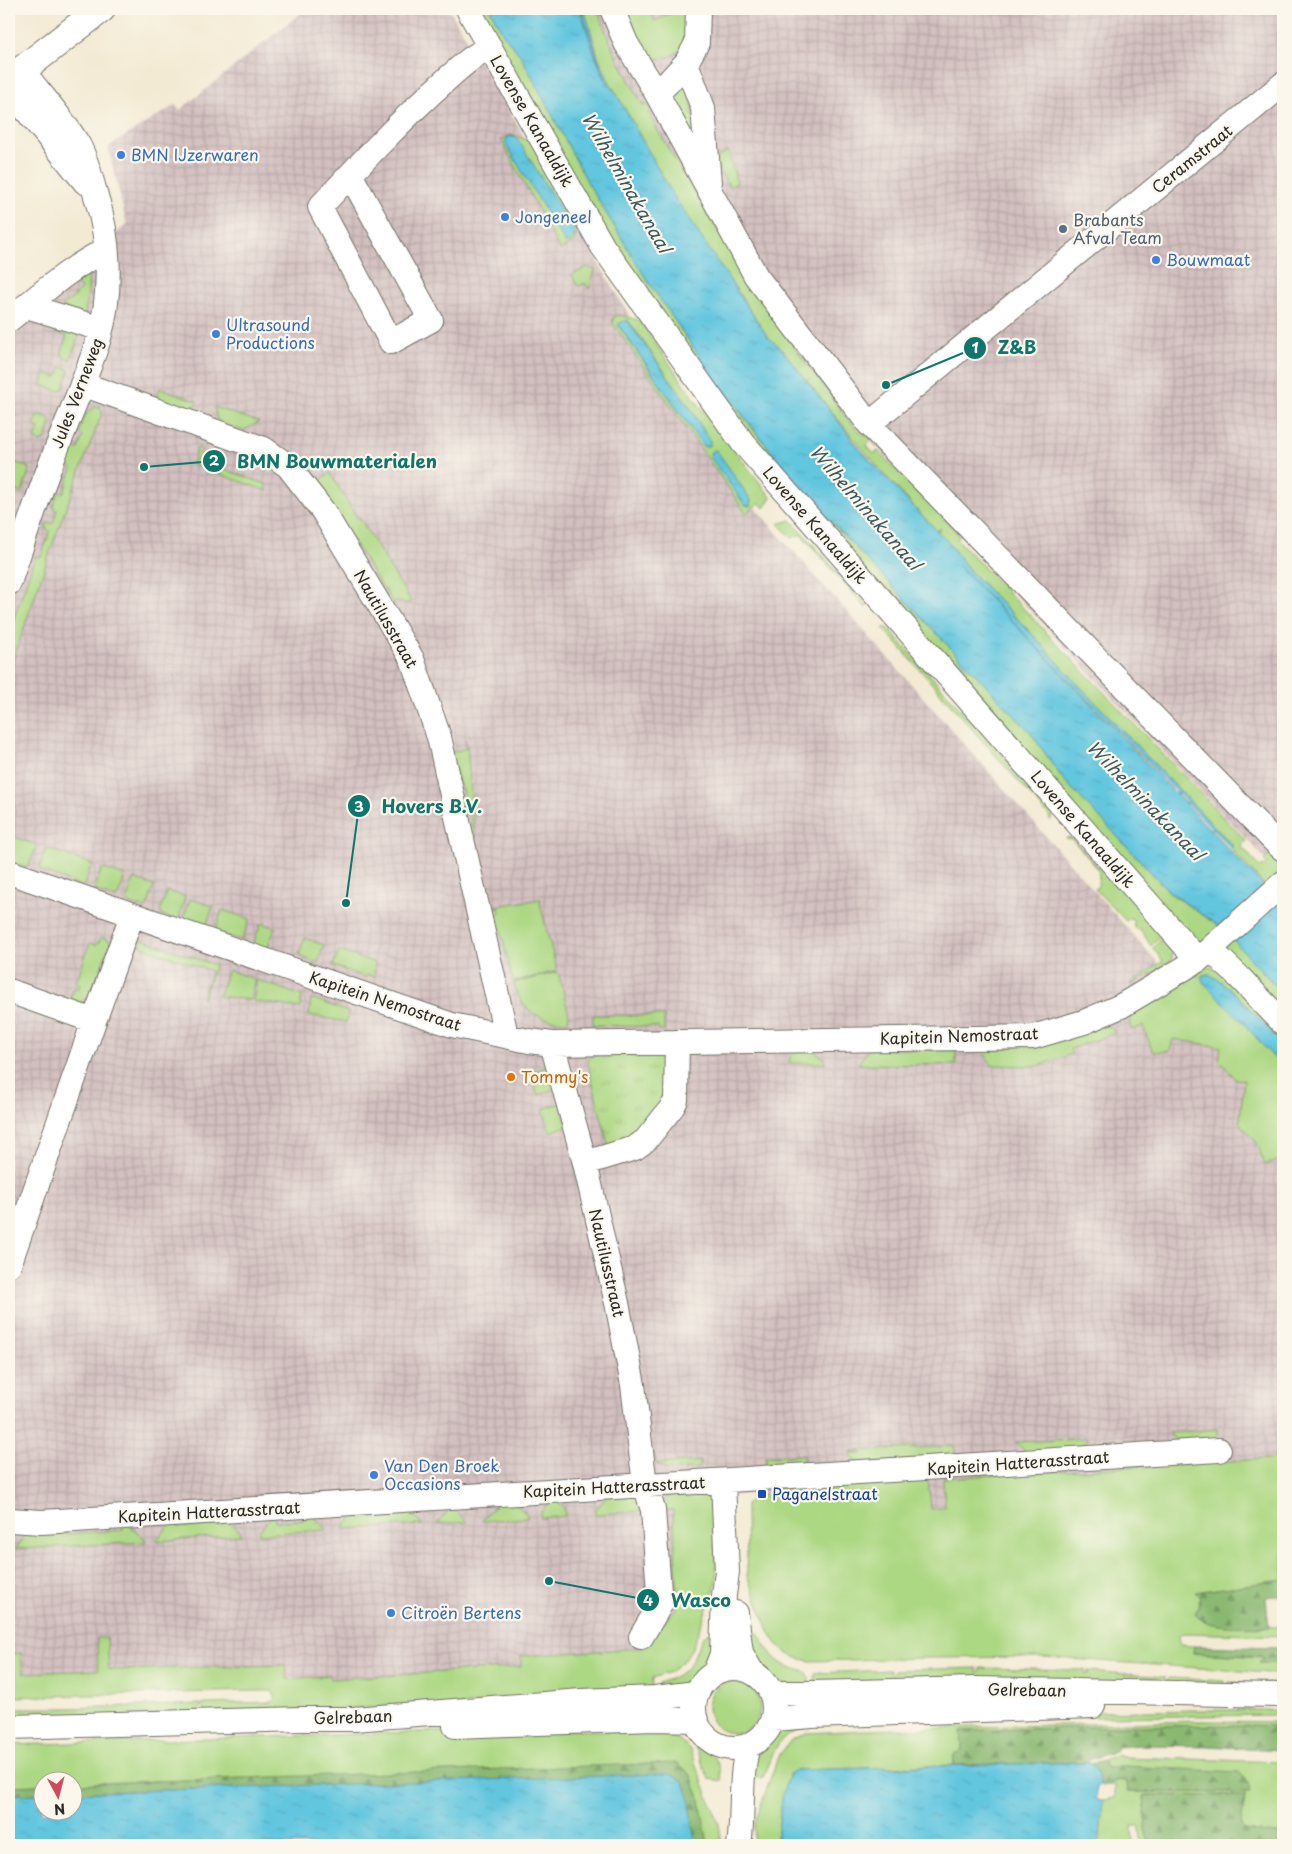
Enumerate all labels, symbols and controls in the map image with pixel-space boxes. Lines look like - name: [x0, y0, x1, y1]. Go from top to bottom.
- street label: Lovense Kanaaldijk: [485, 50, 581, 191]
- water label: Wilhelminakanaal: [576, 107, 680, 260]
- street label: Ceramstraat: [1146, 118, 1237, 198]
- place label: BMN IJzerwaren: [131, 142, 259, 166]
- marker: BMN IJzerwaren: [115, 149, 127, 161]
- place label: Jongeneel: [515, 204, 592, 228]
- place label: Brabants Afval Team: [1073, 207, 1162, 249]
- marker: Jongeneel: [499, 211, 511, 223]
- marker: Brabants Afval Team: [1057, 223, 1069, 235]
- place label: Bouwmaat: [1166, 247, 1251, 271]
- marker: Bouwmaat: [1150, 254, 1162, 266]
- place label: Ultrasound Productions: [226, 312, 315, 354]
- marker: Ultrasound Productions: [210, 328, 222, 340]
- callout: Z&B: [963, 331, 1046, 364]
- text: Z&B: [998, 333, 1036, 360]
- street label: Jules Verneweg: [44, 334, 108, 451]
- text: 1: [971, 335, 979, 358]
- water label: Wilhelminakanaal: [804, 439, 930, 578]
- callout: BMN Bouwmaterialen: [201, 445, 448, 478]
- text: BMN Bouwmaterialen: [237, 447, 437, 474]
- text: 2: [209, 448, 220, 471]
- street label: Lovense Kanaaldijk: [758, 460, 874, 589]
- street label: Nautilusstraat: [349, 565, 425, 673]
- water label: Wilhelminakanaal: [1081, 734, 1213, 868]
- street label: Lovense Kanaaldijk: [1026, 764, 1142, 893]
- callout: Hovers B.V.: [347, 790, 493, 823]
- text: Hovers B.V.: [382, 792, 482, 819]
- text: 3: [354, 794, 364, 817]
- street label: Kapitein Nemostraat: [306, 964, 465, 1036]
- street label: Kapitein Nemostraat: [879, 1020, 1039, 1050]
- place label: Tommy's: [521, 1064, 588, 1088]
- marker: Tommy's: [505, 1071, 517, 1083]
- street label: Nautilusstraat: [584, 1206, 632, 1320]
- street label: Kapitein Hatterasstraat: [926, 1444, 1110, 1480]
- place label: Van Den Broek Occasions: [384, 1453, 499, 1495]
- marker: Van Den Broek Occasions: [368, 1469, 380, 1481]
- street label: Kapitein Hatterasstraat: [522, 1469, 706, 1503]
- place label: Paganelstraat: [772, 1481, 878, 1505]
- marker: Paganelstraat: [756, 1488, 768, 1500]
- street label: Kapitein Hatterasstraat: [117, 1494, 301, 1528]
- callout: Wasco: [636, 1584, 741, 1617]
- text: Wasco: [671, 1586, 731, 1613]
- text: 4: [643, 1588, 653, 1611]
- place label: Citroën Bertens: [401, 1600, 521, 1624]
- marker: Citroën Bertens: [385, 1607, 397, 1619]
- street label: Gelrebaan: [987, 1676, 1067, 1702]
- street label: Gelrebaan: [313, 1703, 393, 1729]
- north arrow: [32, 1772, 82, 1822]
- text: N: [53, 1798, 66, 1820]

